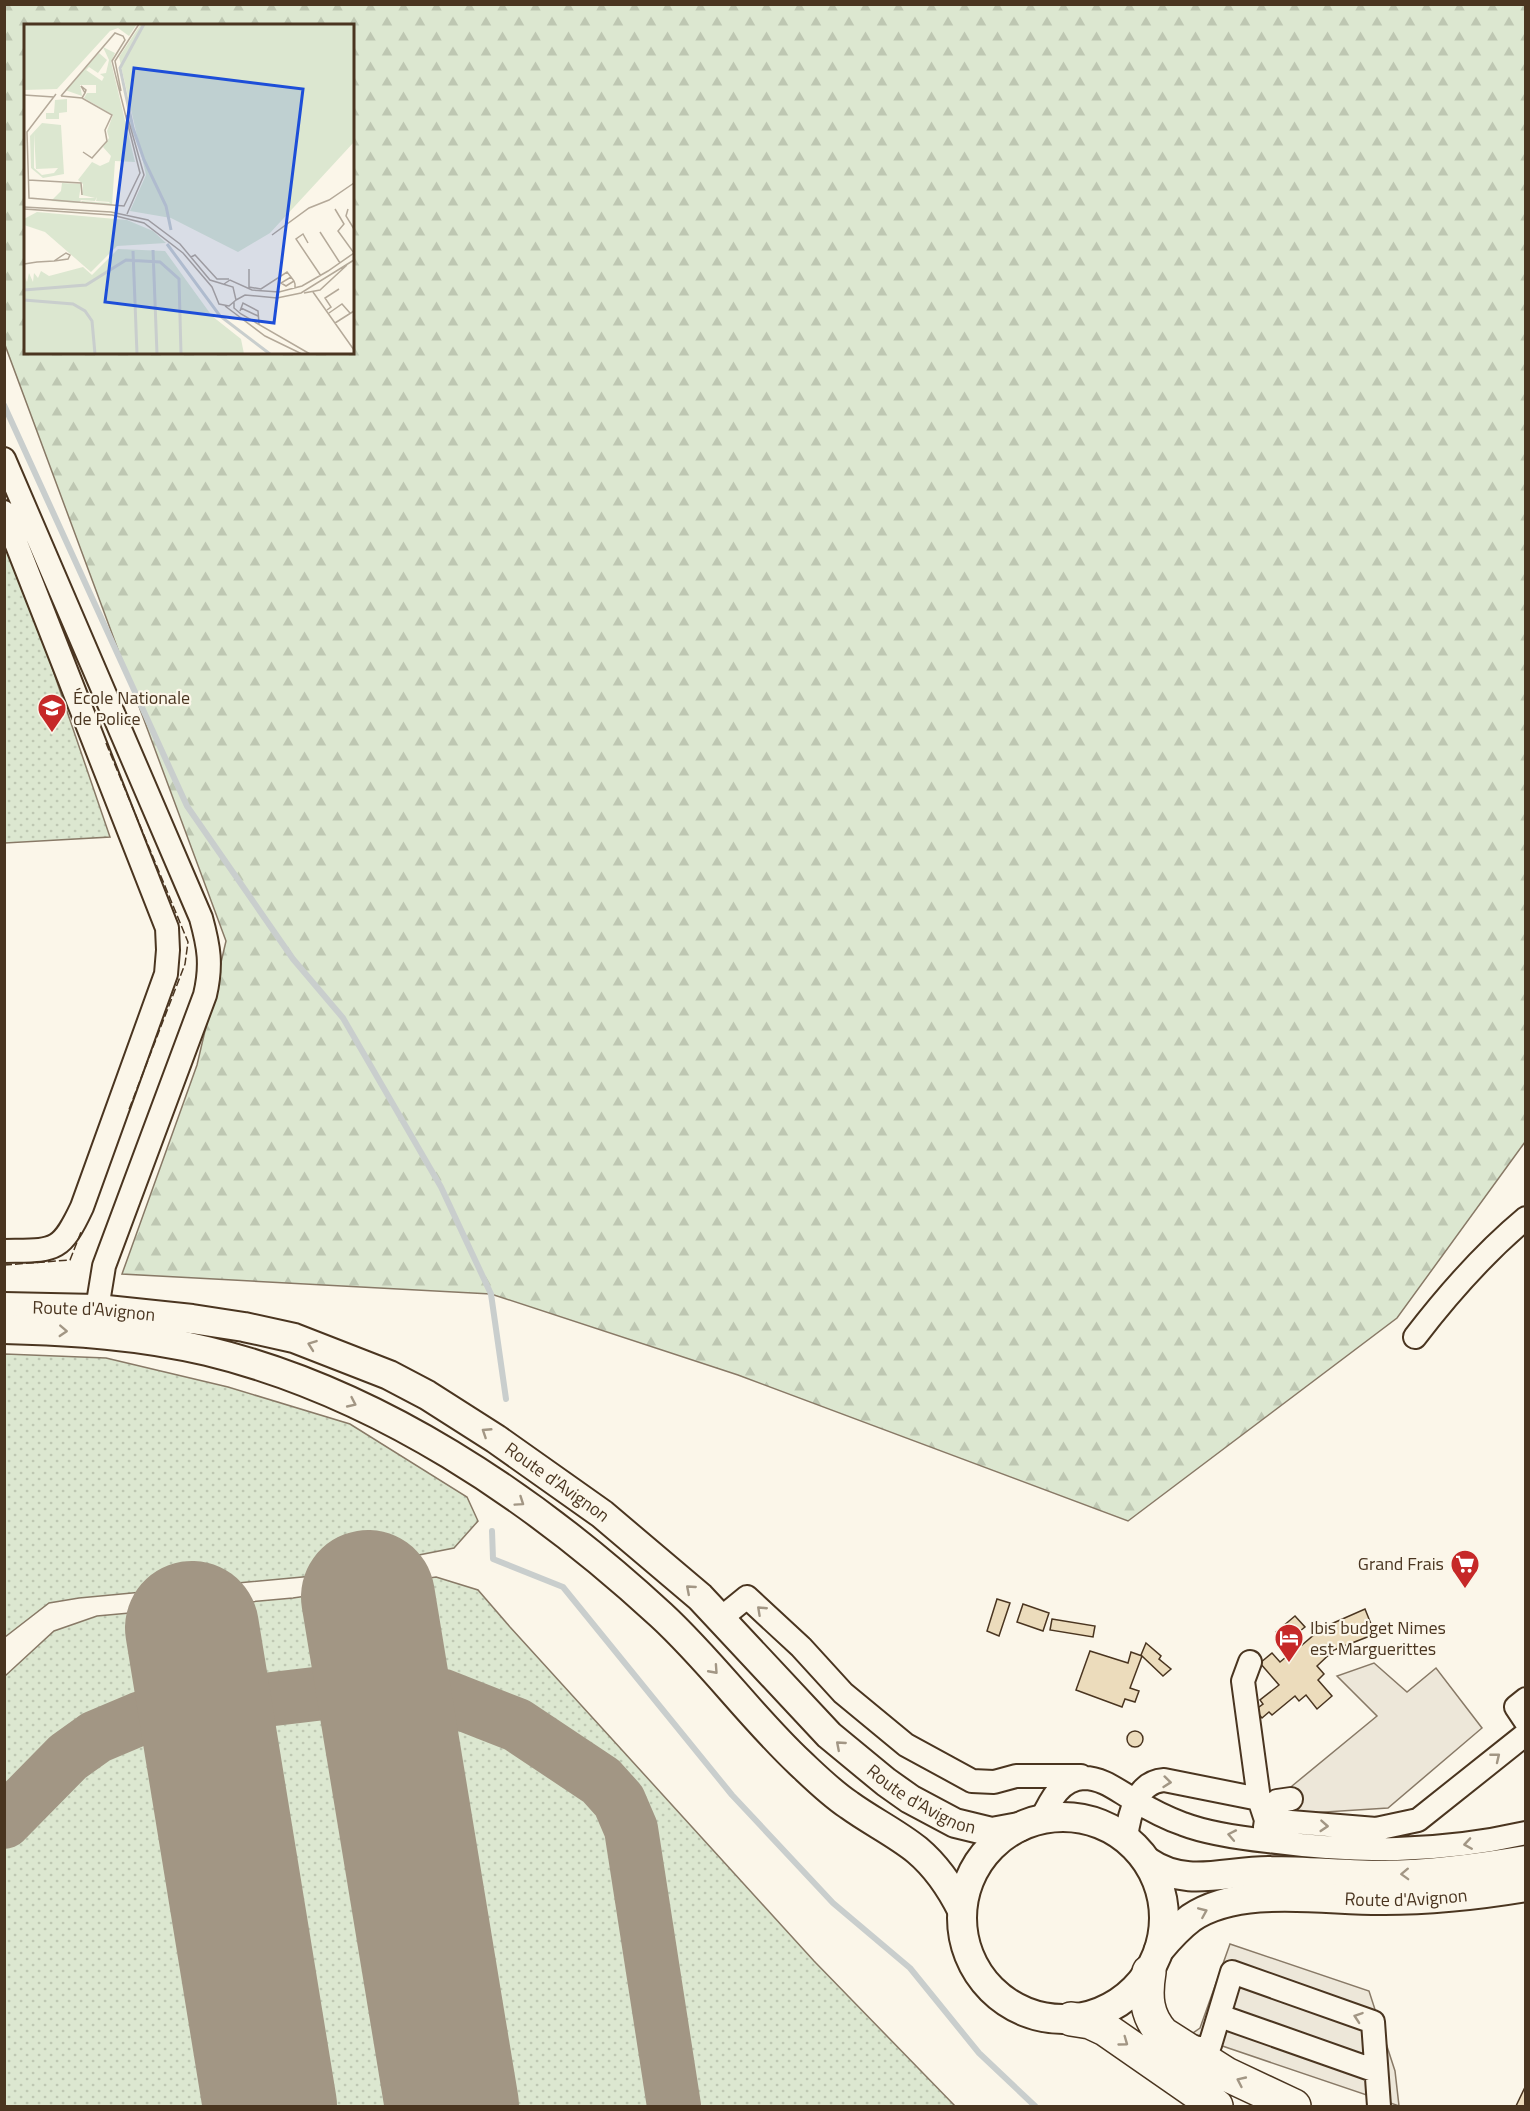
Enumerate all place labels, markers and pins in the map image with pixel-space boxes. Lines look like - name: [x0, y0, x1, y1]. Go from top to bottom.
- place label: École Nationale de Police: [73, 684, 190, 732]
- school or university icon: École Nationale de Police: [36, 692, 68, 734]
- supermarket icon: Grand Frais: [1449, 1548, 1481, 1590]
- place label: Grand Frais: [1358, 1550, 1444, 1577]
- place label: Ibis budget Nimes est Marguerittes: [1310, 1614, 1446, 1662]
- hotel icon: Ibis budget Nimes est Marguerittes: [1273, 1622, 1305, 1664]

